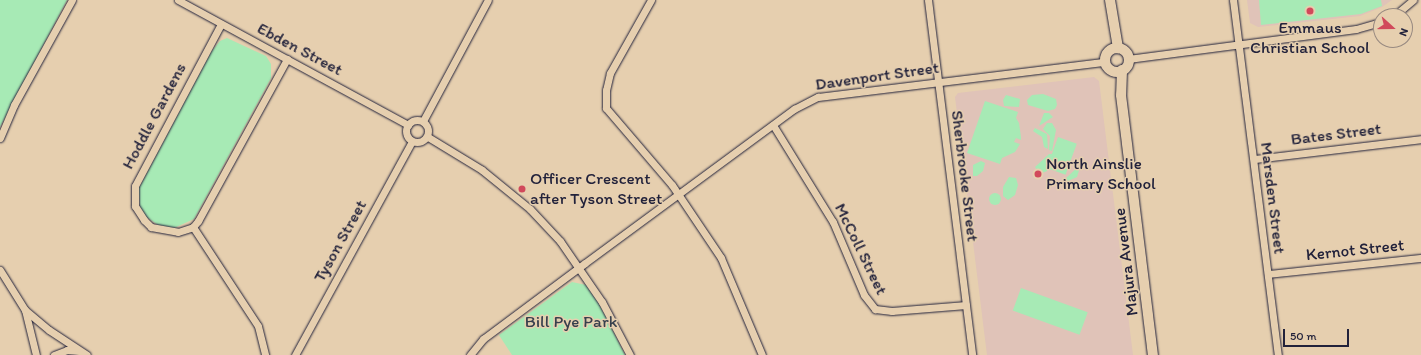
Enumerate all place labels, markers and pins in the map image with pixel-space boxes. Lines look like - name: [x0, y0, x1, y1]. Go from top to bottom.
- marker: Emmaus Christian School: [1305, 6, 1315, 16]
- place label: Emmaus Christian School: [1250, 18, 1370, 58]
- place label: North Ainslie Primary School: [1046, 154, 1156, 194]
- place label: Officer Crescent after Tyson Street: [530, 169, 660, 209]
- marker: North Ainslie Primary School: [1033, 169, 1043, 179]
- marker: Officer Crescent after Tyson Street: [517, 184, 527, 194]

